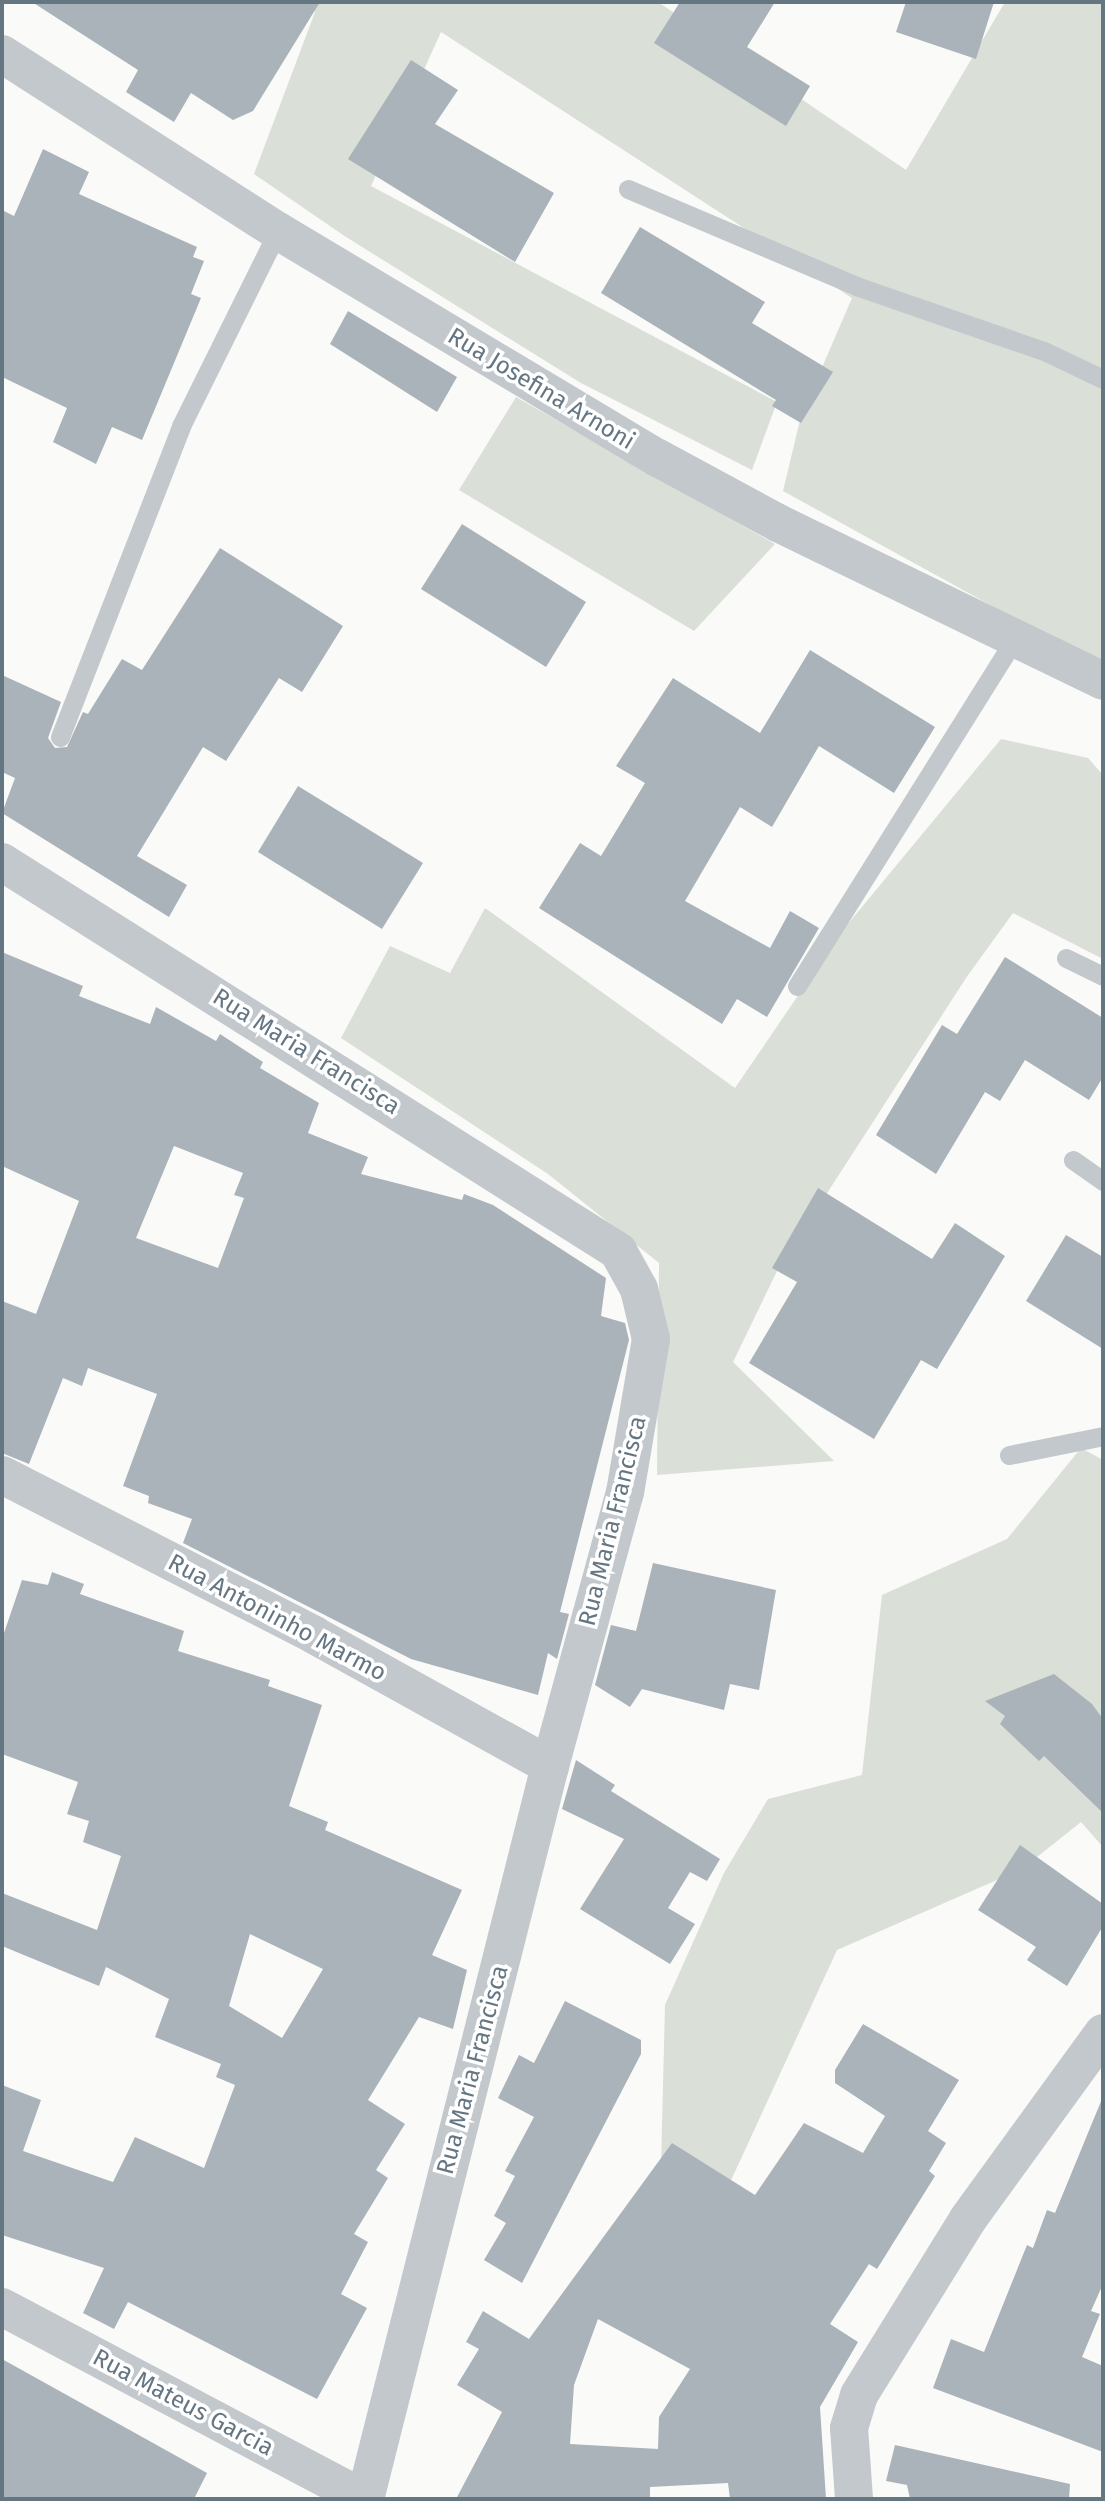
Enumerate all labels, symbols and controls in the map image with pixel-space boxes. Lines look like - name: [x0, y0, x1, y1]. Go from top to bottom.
- street label: Rua Josefina Arnoni: [442, 322, 640, 456]
- street label: Rua Maria Francisca: [207, 983, 405, 1121]
- street label: Rua Maria Francisca: [573, 1413, 653, 1629]
- street label: Rua Antoninho Marmo: [163, 1548, 391, 1688]
- street label: Rua Maria Francisca: [431, 1962, 515, 2178]
- street label: Rua Mateus Garcia: [88, 2343, 278, 2463]

